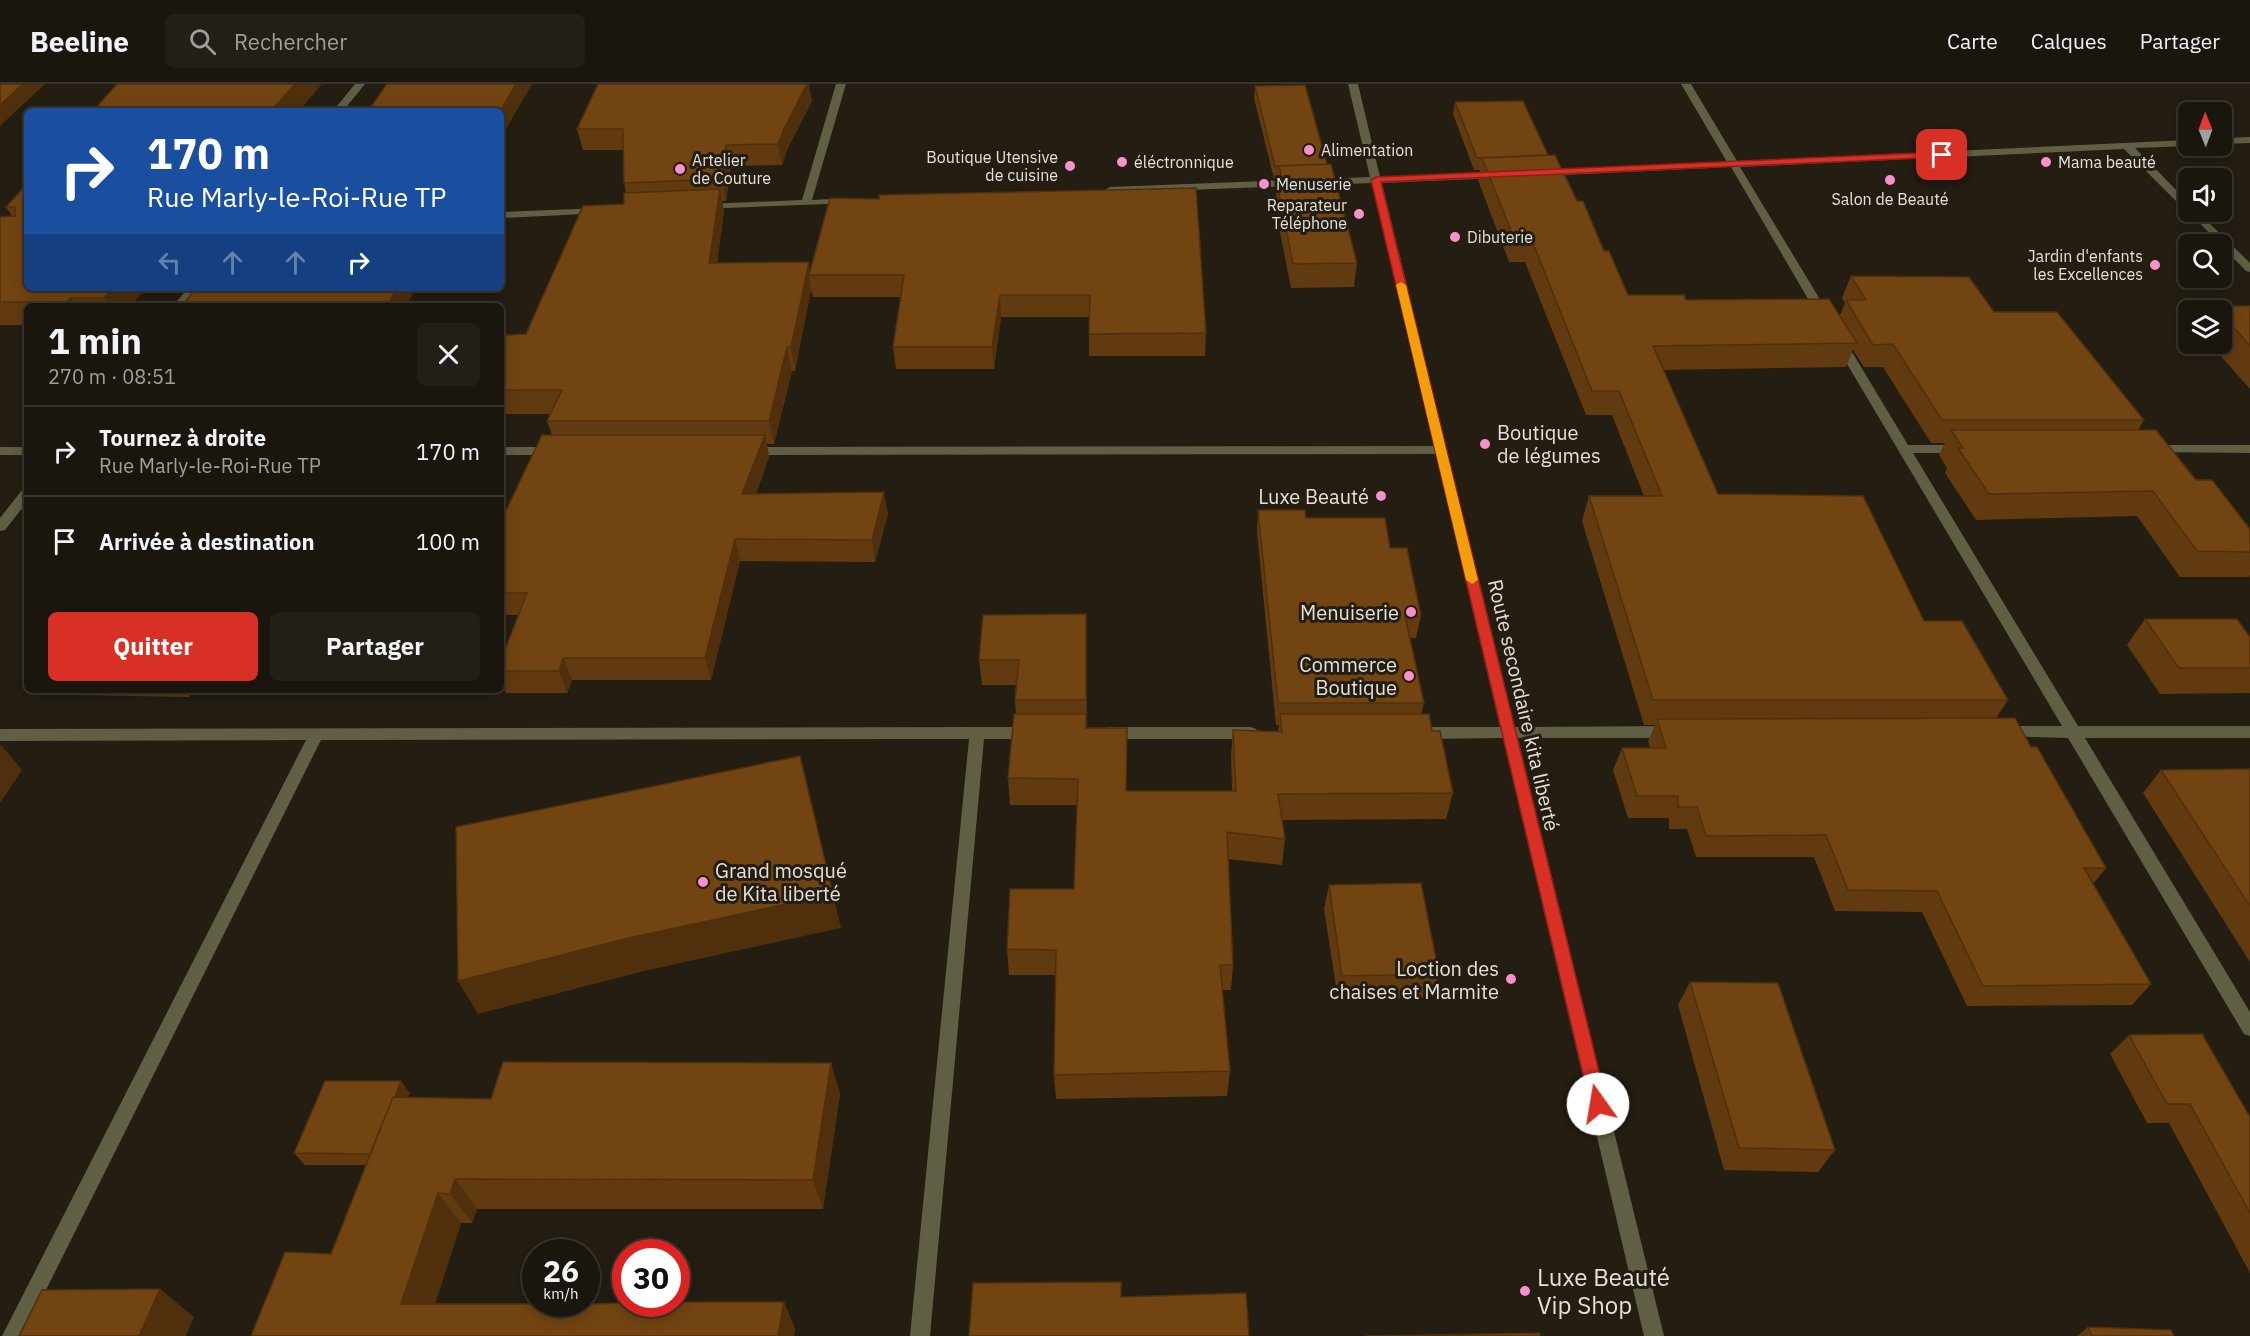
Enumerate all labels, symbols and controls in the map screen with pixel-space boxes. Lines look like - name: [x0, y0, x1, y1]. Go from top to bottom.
- search box: [165, 14, 585, 68]
- text: Beeline: [30, 23, 129, 60]
- icon: search: [186, 25, 219, 58]
- text: Rechercher: [234, 27, 347, 56]
- text: Carte: [1947, 27, 1998, 55]
- text: Calques: [2031, 27, 2107, 55]
- text: Partager: [2140, 27, 2220, 55]
- north arrow: [2178, 102, 2232, 156]
- map controls: [2178, 102, 2232, 354]
- text: 170 m: [147, 126, 270, 181]
- pin: [1916, 129, 1967, 180]
- icon: right: [48, 132, 126, 210]
- icon: arrive: [1925, 138, 1958, 171]
- place label: Alimentation: [1321, 140, 1413, 160]
- marker: Alimentation: [1302, 143, 1316, 157]
- place label: Boutique Utensive de cuisine: [926, 147, 1058, 185]
- place label: Artelier de Couture: [692, 150, 771, 188]
- place label: éléctronnique: [1134, 152, 1234, 172]
- place label: Mama beauté: [2058, 152, 2156, 172]
- marker: éléctronnique: [1115, 155, 1129, 169]
- marker: Mama beauté: [2039, 155, 2053, 169]
- marker: Boutique Utensive de cuisine: [1063, 159, 1077, 173]
- marker: Artelier de Couture: [673, 162, 687, 176]
- button: sound: [2178, 168, 2232, 222]
- marker: Salon de Beauté: [1883, 173, 1897, 187]
- place label: Menuserie: [1276, 174, 1351, 194]
- marker: Menuserie: [1257, 177, 1271, 191]
- text: Rue Marly-le-Roi-Rue TP: [147, 179, 446, 214]
- place label: Salon de Beauté: [1831, 189, 1949, 209]
- place label: Reparateur Téléphone: [1267, 195, 1347, 233]
- marker: Reparateur Téléphone: [1352, 207, 1366, 221]
- place label: Dibuterie: [1467, 227, 1533, 247]
- marker: Dibuterie: [1448, 230, 1462, 244]
- button: search: [2178, 234, 2232, 288]
- icon: left: [153, 246, 186, 279]
- icon: ahead: [216, 246, 249, 279]
- icon: ahead: [279, 246, 312, 279]
- icon: right: [342, 246, 375, 279]
- place label: Jardin d'enfants les Excellences: [2027, 246, 2143, 284]
- marker: Jardin d'enfants les Excellences: [2148, 258, 2162, 272]
- button: layers: [2178, 300, 2232, 354]
- text: 1 min: [48, 317, 142, 364]
- button: close: [417, 323, 480, 386]
- text: 270 m · 08:51: [48, 363, 176, 390]
- place label: Boutique de légumes: [1497, 419, 1601, 469]
- text: Tournez à droite: [99, 423, 266, 452]
- icon: right: [48, 435, 81, 468]
- text: 170 m: [416, 437, 480, 466]
- marker: Boutique de légumes: [1478, 437, 1492, 451]
- text: Rue Marly-le-Roi-Rue TP: [99, 452, 321, 479]
- place label: Luxe Beauté: [1258, 483, 1369, 510]
- marker: Luxe Beauté: [1374, 489, 1388, 503]
- icon: arrive: [48, 525, 81, 558]
- text: Arrivée à destination: [99, 527, 315, 556]
- text: 100 m: [416, 527, 480, 556]
- street label: Route secondaire kita liberté: [1482, 577, 1566, 833]
- place label: Menuiserie: [1300, 599, 1399, 626]
- marker: Menuiserie: [1404, 605, 1418, 619]
- button: Quitter: [48, 612, 258, 681]
- button: Partager: [270, 612, 480, 681]
- place label: Commerce Boutique: [1299, 651, 1397, 701]
- marker: Commerce Boutique: [1402, 669, 1416, 683]
- place label: Grand mosqué de Kita liberté: [715, 857, 847, 907]
- marker: Grand mosqué de Kita liberté: [696, 875, 710, 889]
- place label: Loction des chaises et Marmite: [1329, 955, 1499, 1005]
- marker: Loction des chaises et Marmite: [1504, 972, 1518, 986]
- position arrow: [1566, 1072, 1630, 1136]
- speed limit sign: 30: [612, 1239, 690, 1317]
- text: 26: [543, 1251, 579, 1290]
- place label: Luxe Beauté Vip Shop: [1537, 1261, 1670, 1321]
- text: km/h: [543, 1284, 579, 1303]
- marker: Luxe Beauté Vip Shop: [1518, 1284, 1532, 1298]

